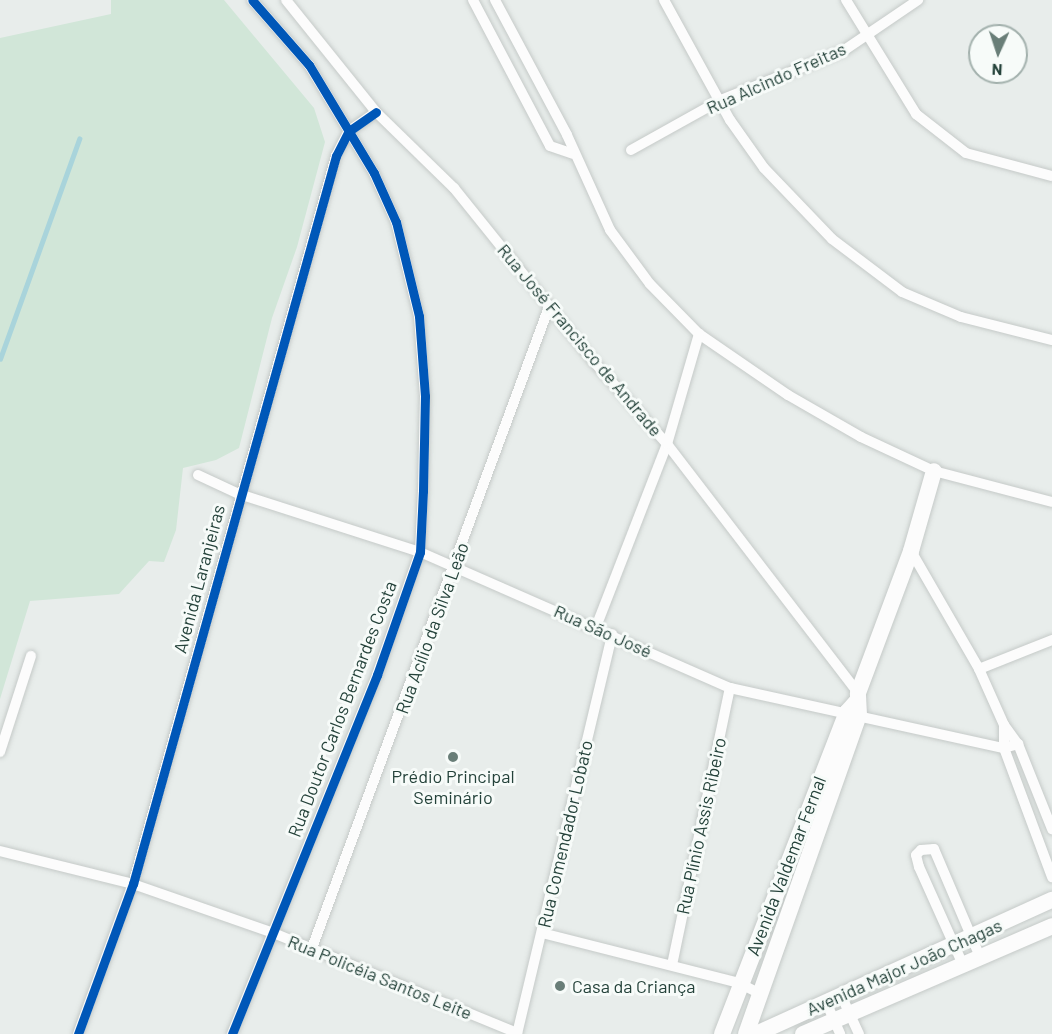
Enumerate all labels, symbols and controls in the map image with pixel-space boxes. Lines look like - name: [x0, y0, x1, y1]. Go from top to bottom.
- north arrow: [968, 24, 1028, 84]
- street label: Rua Alcindo Freitas: [703, 38, 849, 118]
- text: N: [991, 61, 1003, 80]
- street label: Rua José Francisco de Andrade: [493, 239, 667, 441]
- street label: Avenida Laranjeiras: [169, 502, 229, 656]
- street label: Rua Acílio da Silva Leão: [391, 539, 473, 717]
- street label: Rua Doutor Carlos Bernardes Costa: [283, 578, 401, 840]
- street label: Rua São José: [551, 600, 655, 662]
- street label: Rua Plínio Assis Ribeiro: [672, 736, 730, 916]
- street label: Rua Comendador Lobato: [533, 738, 597, 930]
- marker: Prédio Principal Seminário: [446, 750, 460, 764]
- place label: Prédio Principal Seminário: [391, 766, 515, 808]
- street label: Avenida Valdemar Fernal: [742, 773, 830, 959]
- street label: Avenida Major João Chagas: [803, 914, 1005, 1020]
- street label: Rua Policéia Santos Leite: [285, 930, 475, 1024]
- place label: Casa da Criança: [572, 975, 695, 997]
- marker: Casa da Criança: [553, 979, 567, 993]

